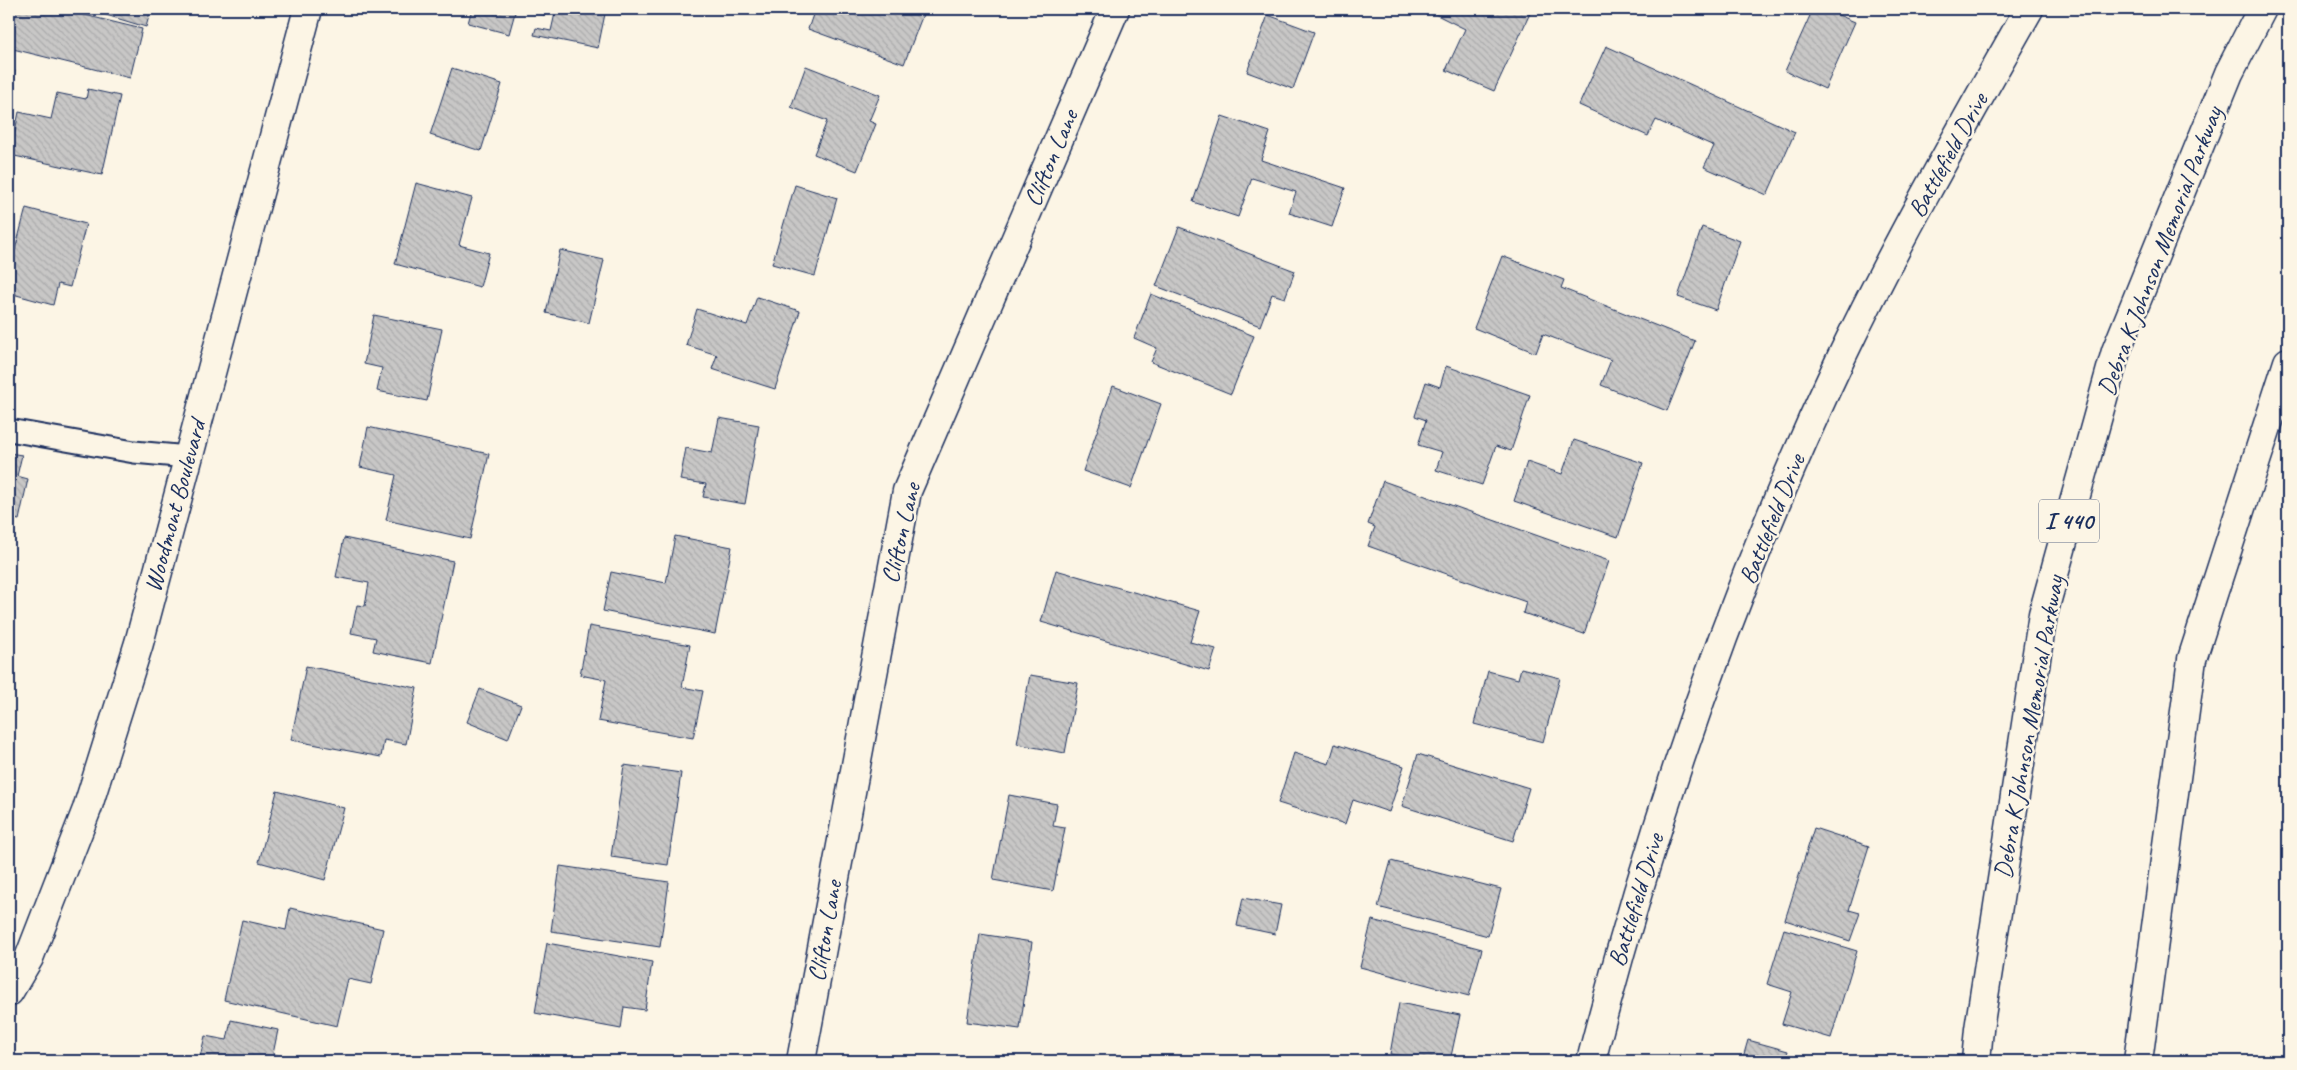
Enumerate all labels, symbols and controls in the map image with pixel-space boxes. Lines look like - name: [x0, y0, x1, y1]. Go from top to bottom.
- street label: Battlefield Drive: [1901, 86, 1996, 223]
- street label: Debra K Johnson Memorial Parkway: [2090, 101, 2230, 400]
- street label: Clifton Lane: [1016, 103, 1086, 211]
- street label: Woodmont Boulevard: [137, 413, 214, 595]
- street label: Battlefield Drive: [1731, 448, 1813, 589]
- street label: Clifton Lane: [874, 478, 928, 586]
- road number: I 440: [2039, 500, 2099, 542]
- street label: Debra K Johnson Memorial Parkway: [1987, 572, 2072, 881]
- street label: Battlefield Drive: [1601, 828, 1672, 970]
- street label: Clifton Lane: [800, 876, 850, 984]

